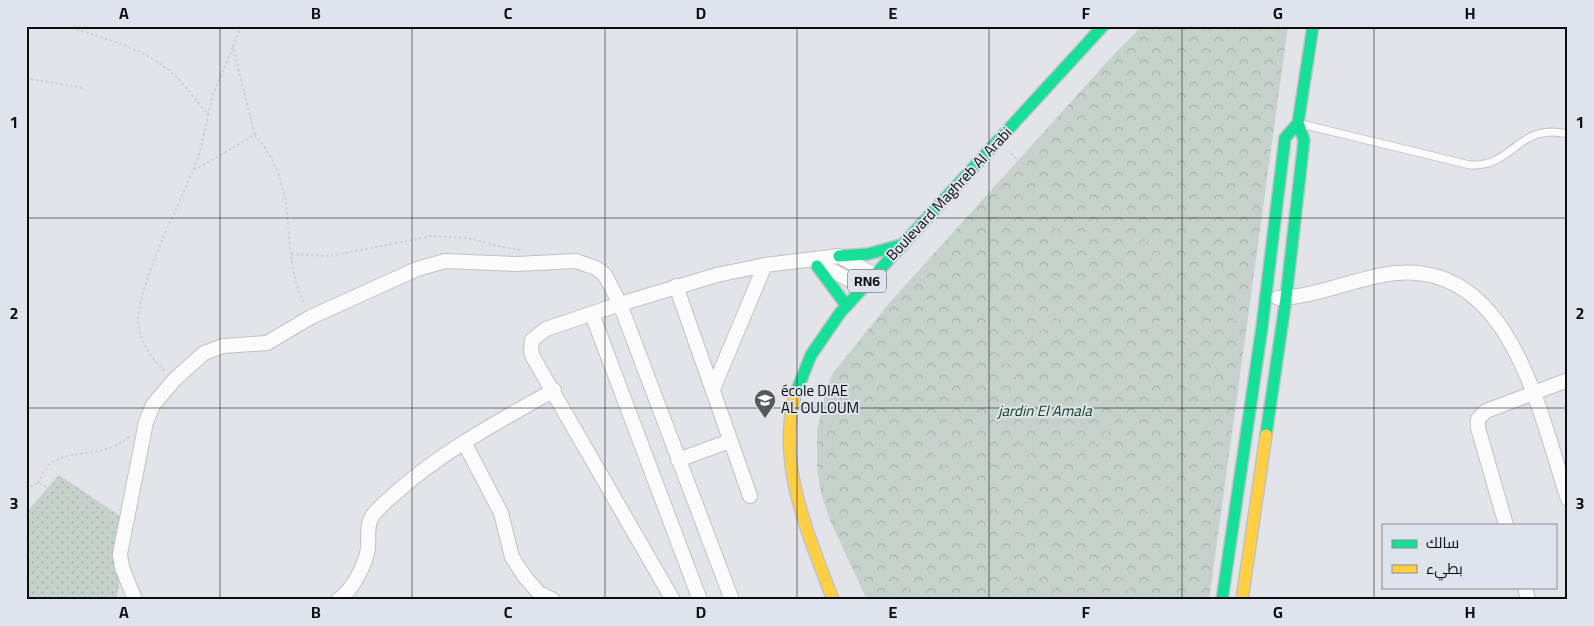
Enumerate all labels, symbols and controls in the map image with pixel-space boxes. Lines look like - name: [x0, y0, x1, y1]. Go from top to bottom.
- text: A: [119, 0, 129, 28]
- text: B: [311, 0, 321, 28]
- text: C: [504, 0, 513, 28]
- text: D: [696, 0, 706, 28]
- text: E: [889, 0, 898, 28]
- text: F: [1082, 0, 1091, 28]
- text: G: [1273, 0, 1283, 28]
- text: H: [1465, 0, 1475, 28]
- text: 1: [10, 107, 18, 137]
- text: 1: [1576, 107, 1584, 137]
- street label: Boulevard Maghreb Al Arabi: [878, 120, 1019, 268]
- road number: RN6: [848, 270, 886, 292]
- text: 2: [10, 298, 18, 328]
- text: 2: [1576, 298, 1584, 328]
- place label: école DIAE AL OULOUM: [781, 376, 859, 422]
- school or university icon: école DIAE AL OULOUM: [753, 388, 777, 419]
- park label: jardin El Amala: [996, 396, 1092, 425]
- text: 3: [10, 488, 19, 518]
- text: 3: [1576, 488, 1585, 518]
- legend: [1382, 524, 1556, 588]
- text: سالك: [1426, 528, 1459, 557]
- text: بطيء: [1426, 554, 1463, 583]
- text: A: [119, 597, 129, 626]
- text: B: [311, 597, 321, 626]
- text: C: [504, 597, 513, 626]
- text: D: [696, 597, 706, 626]
- text: E: [889, 597, 898, 626]
- text: F: [1082, 597, 1091, 626]
- text: G: [1273, 597, 1283, 626]
- text: H: [1465, 597, 1475, 626]

